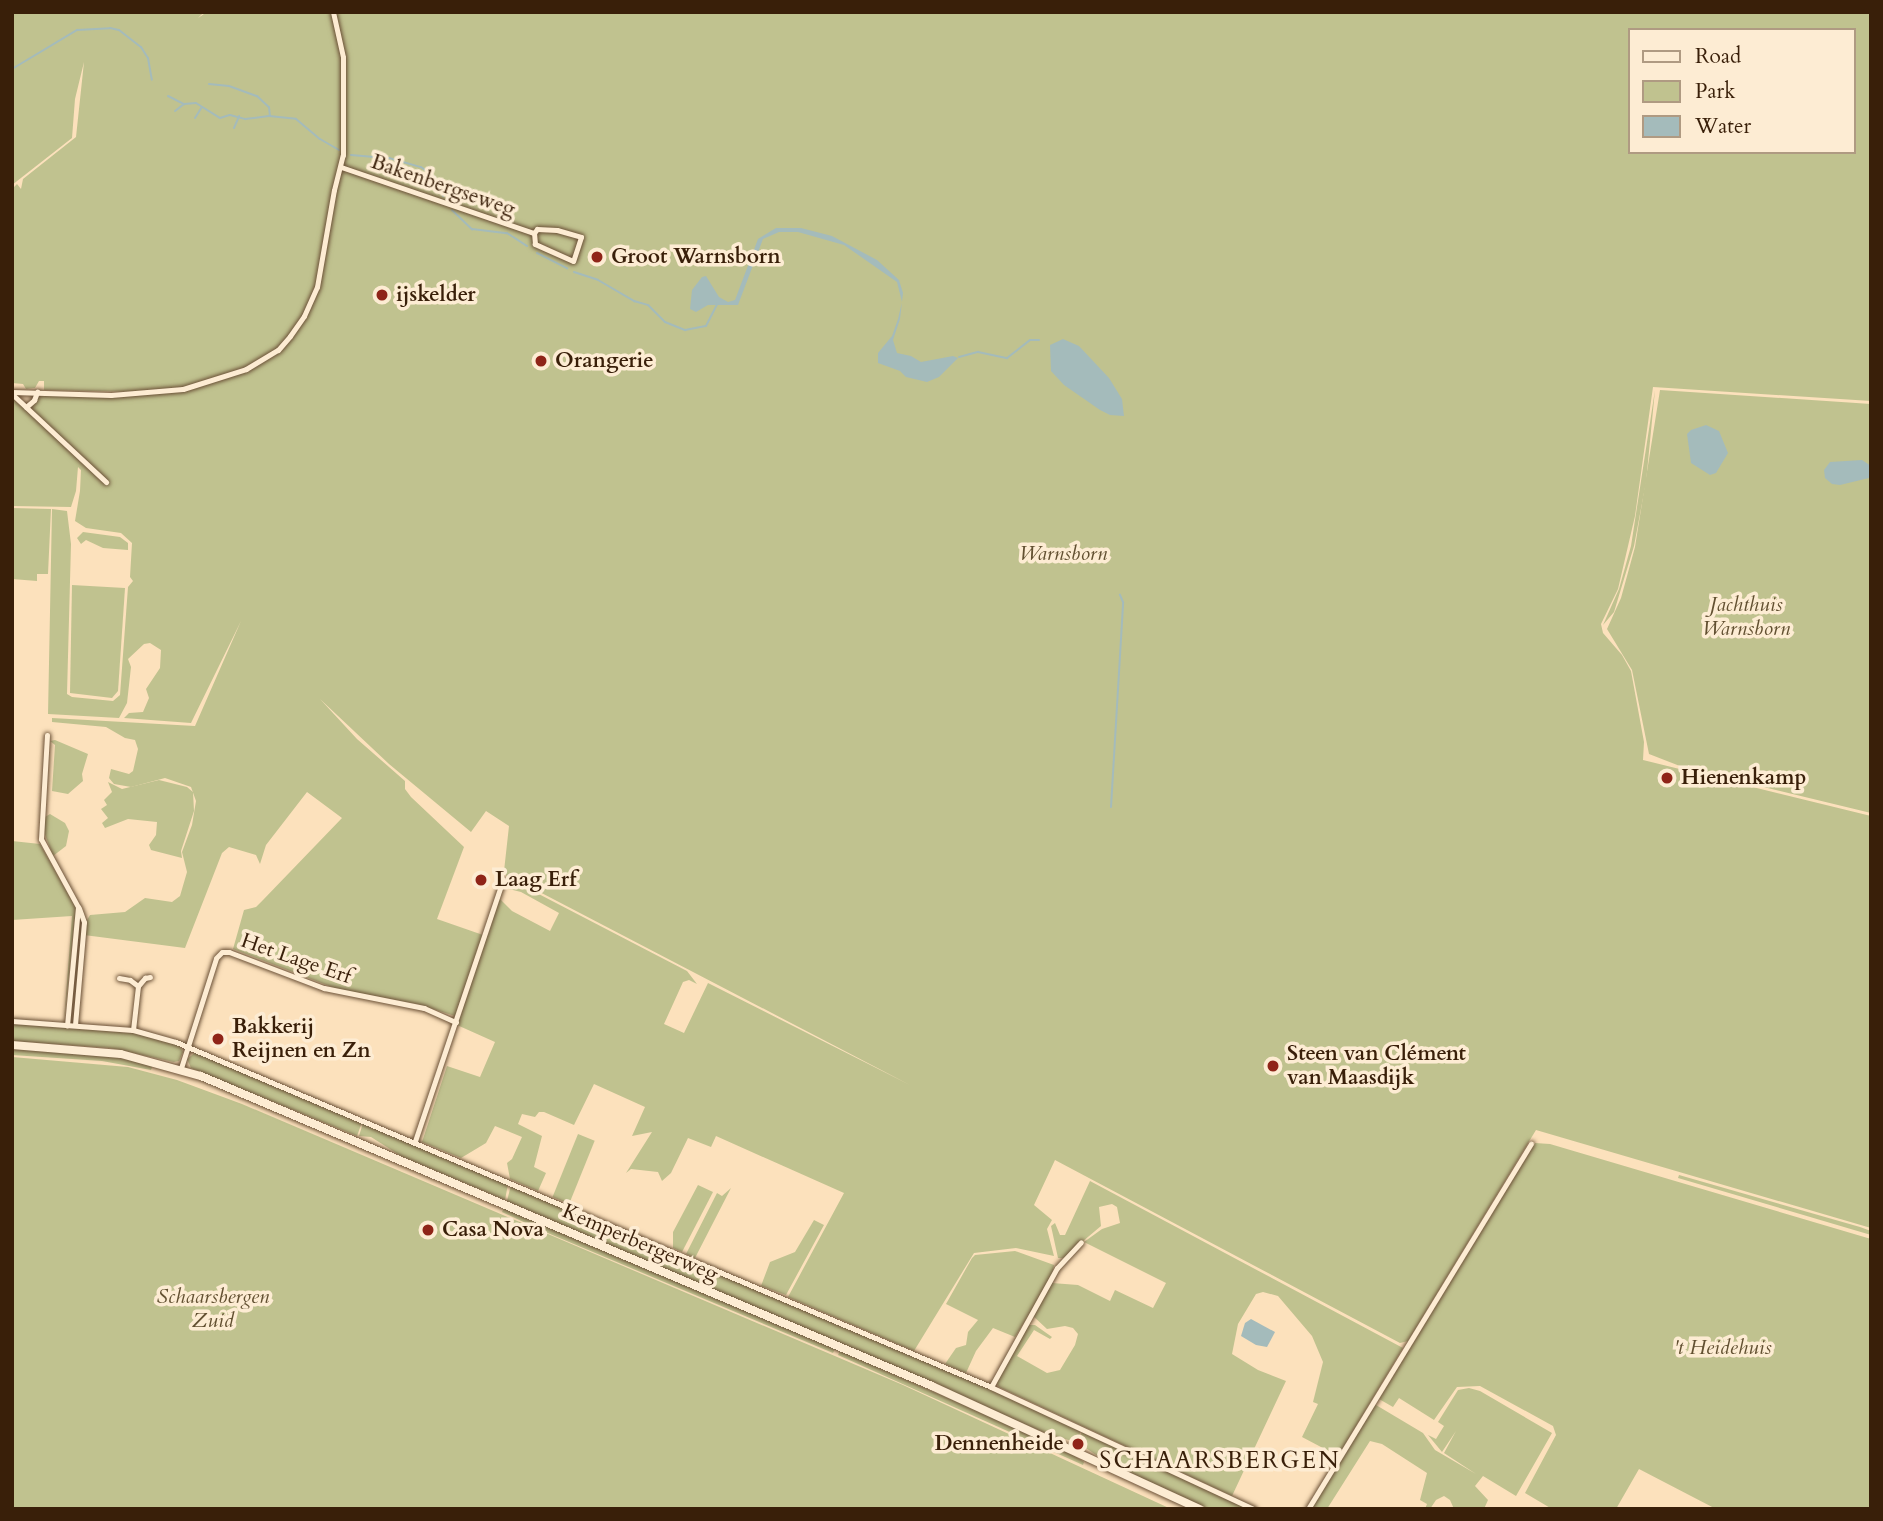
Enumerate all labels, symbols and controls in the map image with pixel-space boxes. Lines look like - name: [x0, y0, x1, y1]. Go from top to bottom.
- legend: [1628, 28, 1855, 154]
- text: Road: [1695, 42, 1741, 71]
- text: Park: [1695, 77, 1735, 106]
- text: Water: [1695, 112, 1751, 141]
- street label: Bakenbergseweg: [368, 150, 518, 222]
- place label: Groot Warnsborn: [611, 244, 781, 270]
- marker: Groot Warnsborn: [589, 249, 605, 265]
- place label: ijskelder: [396, 282, 476, 308]
- marker: ijskelder: [374, 287, 390, 303]
- place label: Orangerie: [555, 348, 654, 374]
- marker: Orangerie: [533, 353, 549, 369]
- park label: Warnsborn: [1019, 541, 1107, 567]
- park label: Jachthuis Warnsborn: [1702, 592, 1790, 642]
- place label: Hienenkamp: [1681, 765, 1807, 791]
- marker: Hienenkamp: [1659, 770, 1675, 786]
- place label: Laag Erf: [495, 867, 576, 893]
- marker: Laag Erf: [473, 872, 489, 888]
- street label: Het Lage Erf: [237, 928, 355, 990]
- place label: Bakkerij Reijnen en Zn: [232, 1014, 371, 1064]
- marker: Bakkerij Reijnen en Zn: [210, 1031, 226, 1047]
- place label: Steen van Clément van Maasdijk: [1287, 1041, 1466, 1091]
- marker: Steen van Clément van Maasdijk: [1265, 1058, 1281, 1074]
- street label: Kemperbergerweg: [558, 1199, 722, 1287]
- place label: Casa Nova: [442, 1217, 544, 1243]
- marker: Casa Nova: [420, 1222, 436, 1238]
- park label: Schaarsbergen Zuid: [157, 1284, 269, 1334]
- park label: 't Heidehuis: [1674, 1335, 1772, 1361]
- place label: Dennenheide: [934, 1431, 1064, 1457]
- marker: Dennenheide: [1070, 1436, 1086, 1452]
- district label: SCHAARSBERGEN: [1101, 1447, 1339, 1475]

